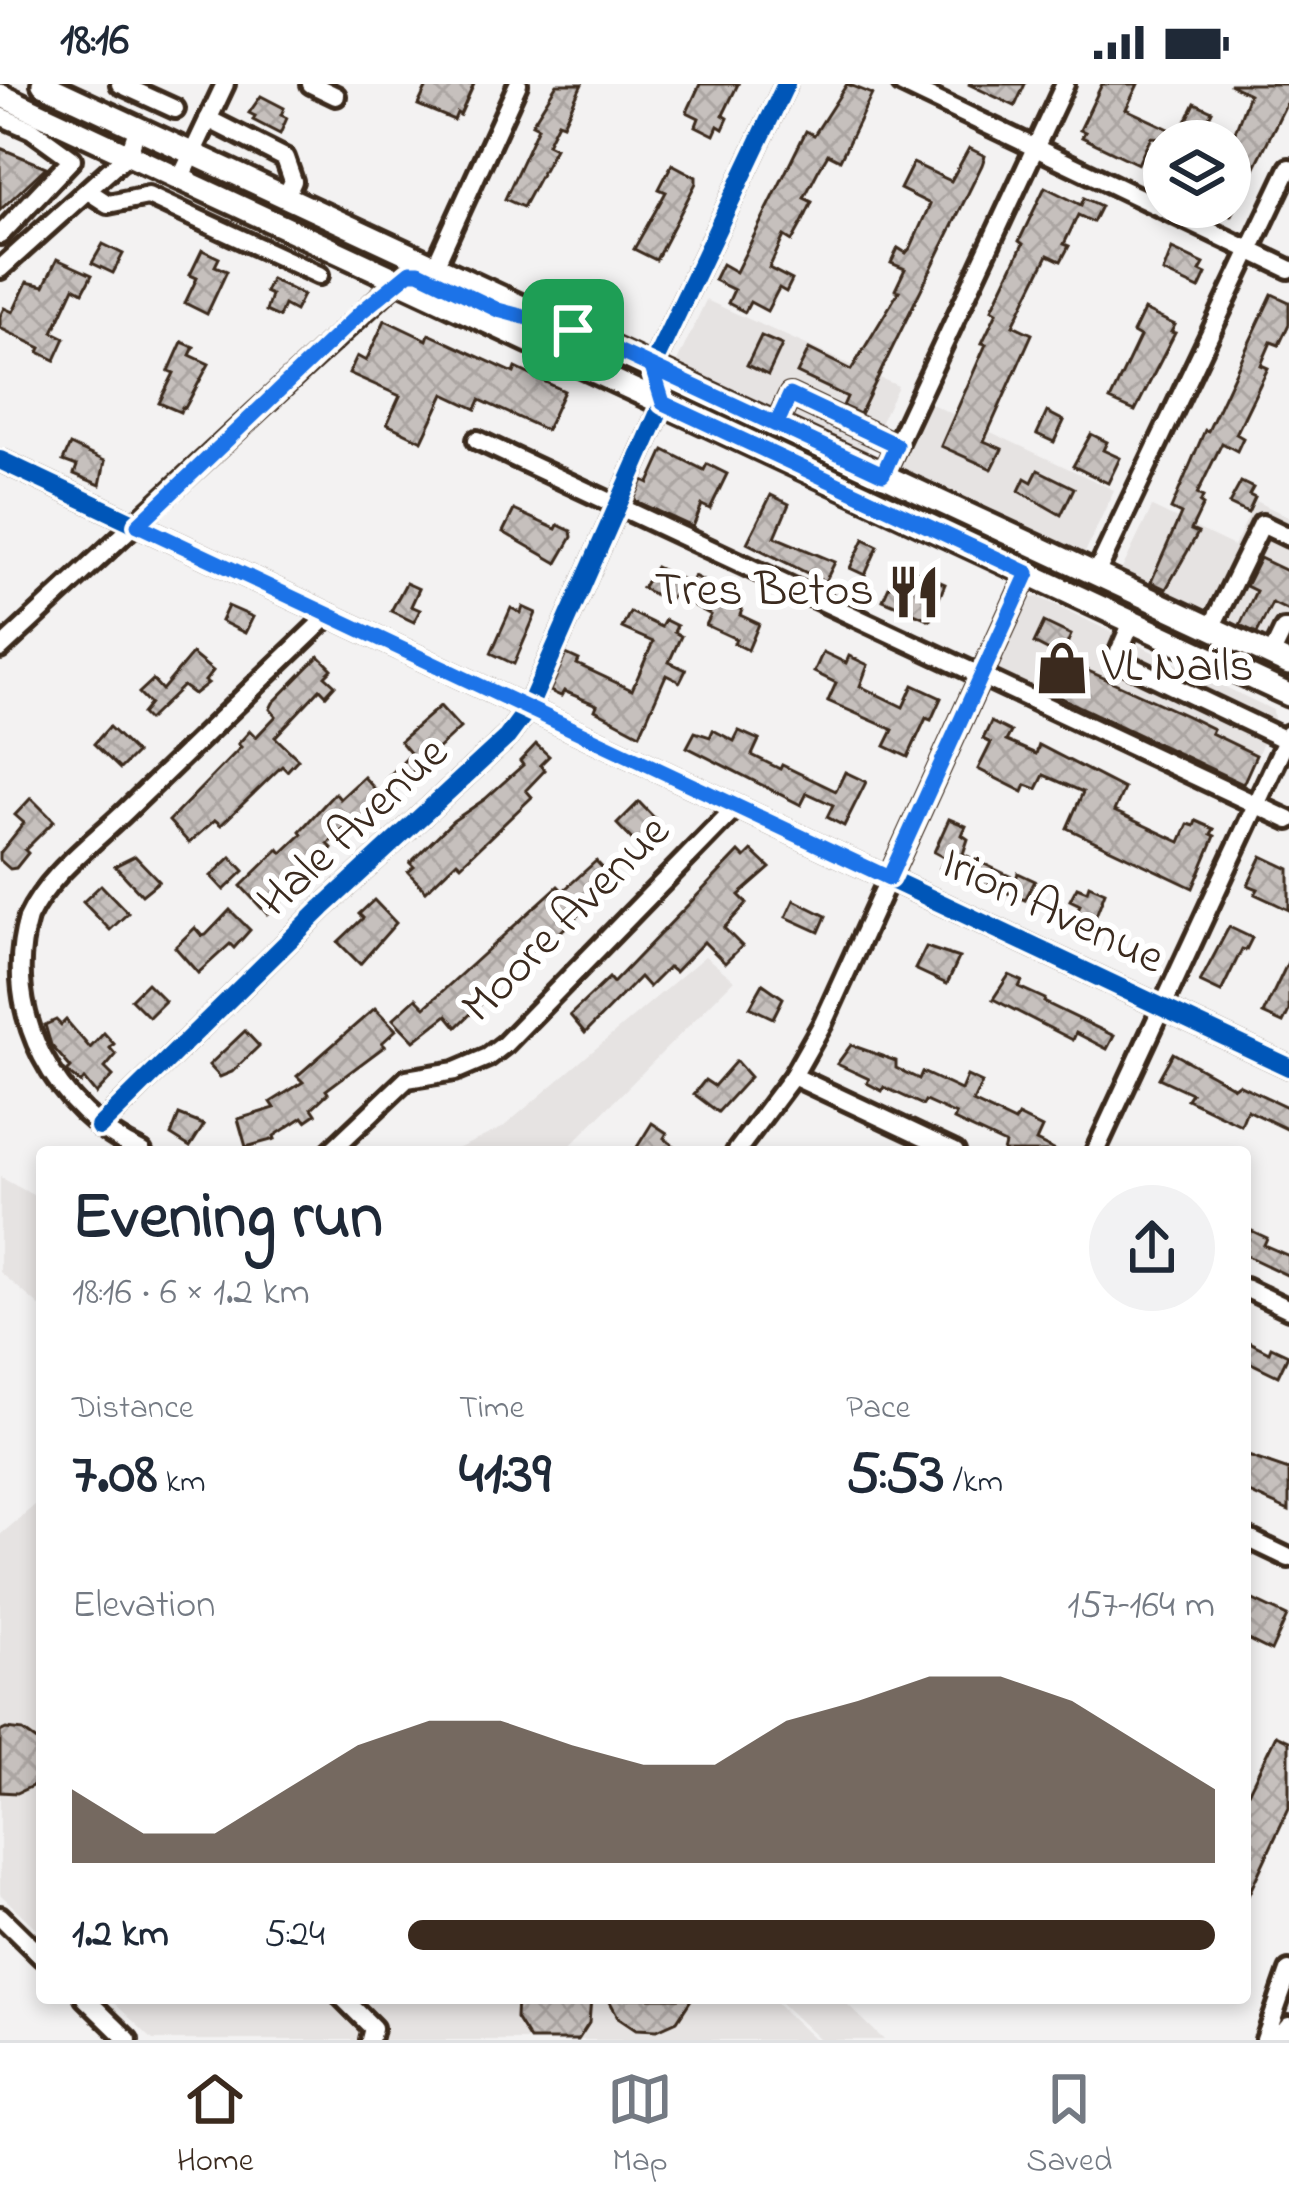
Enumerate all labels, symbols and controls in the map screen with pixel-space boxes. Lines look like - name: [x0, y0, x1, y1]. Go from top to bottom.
- text: 18:16: [60, 9, 129, 75]
- map controls: [1143, 120, 1251, 228]
- button: layers: [1143, 120, 1251, 228]
- pin: [522, 279, 624, 381]
- icon: arrive: [540, 297, 606, 363]
- place label: Tres Betos: [654, 557, 874, 627]
- restaurant icon: Tres Betos: [885, 563, 943, 621]
- place label: VL Nails: [1101, 633, 1254, 703]
- shop icon: VL Nails: [1033, 639, 1091, 697]
- street label: Hale Avenue: [243, 721, 466, 935]
- street label: Moore Avenue: [446, 799, 688, 1041]
- street label: Irion Avenue: [929, 830, 1176, 994]
- text: Evening run: [72, 1172, 383, 1268]
- button: share: [1089, 1185, 1215, 1311]
- text: 18:16 · 6 × 1.2 km: [72, 1265, 310, 1322]
- text: Distance: [72, 1385, 194, 1433]
- text: Time: [459, 1385, 524, 1433]
- text: Pace: [846, 1385, 910, 1433]
- text: 7.08: [72, 1433, 157, 1520]
- text: 41:39: [459, 1433, 551, 1520]
- text: 5:53: [846, 1433, 945, 1520]
- text: km: [157, 1459, 206, 1507]
- text: /km: [945, 1459, 1003, 1507]
- text: Elevation: [72, 1578, 215, 1635]
- text: 157–164 m: [1067, 1578, 1215, 1635]
- text: 1.2 km: [72, 1907, 169, 1964]
- text: 5:24: [264, 1907, 325, 1964]
- tab: Home: [177, 2066, 253, 2186]
- tab: Map: [607, 2066, 673, 2186]
- tab: Saved: [1026, 2066, 1112, 2186]

